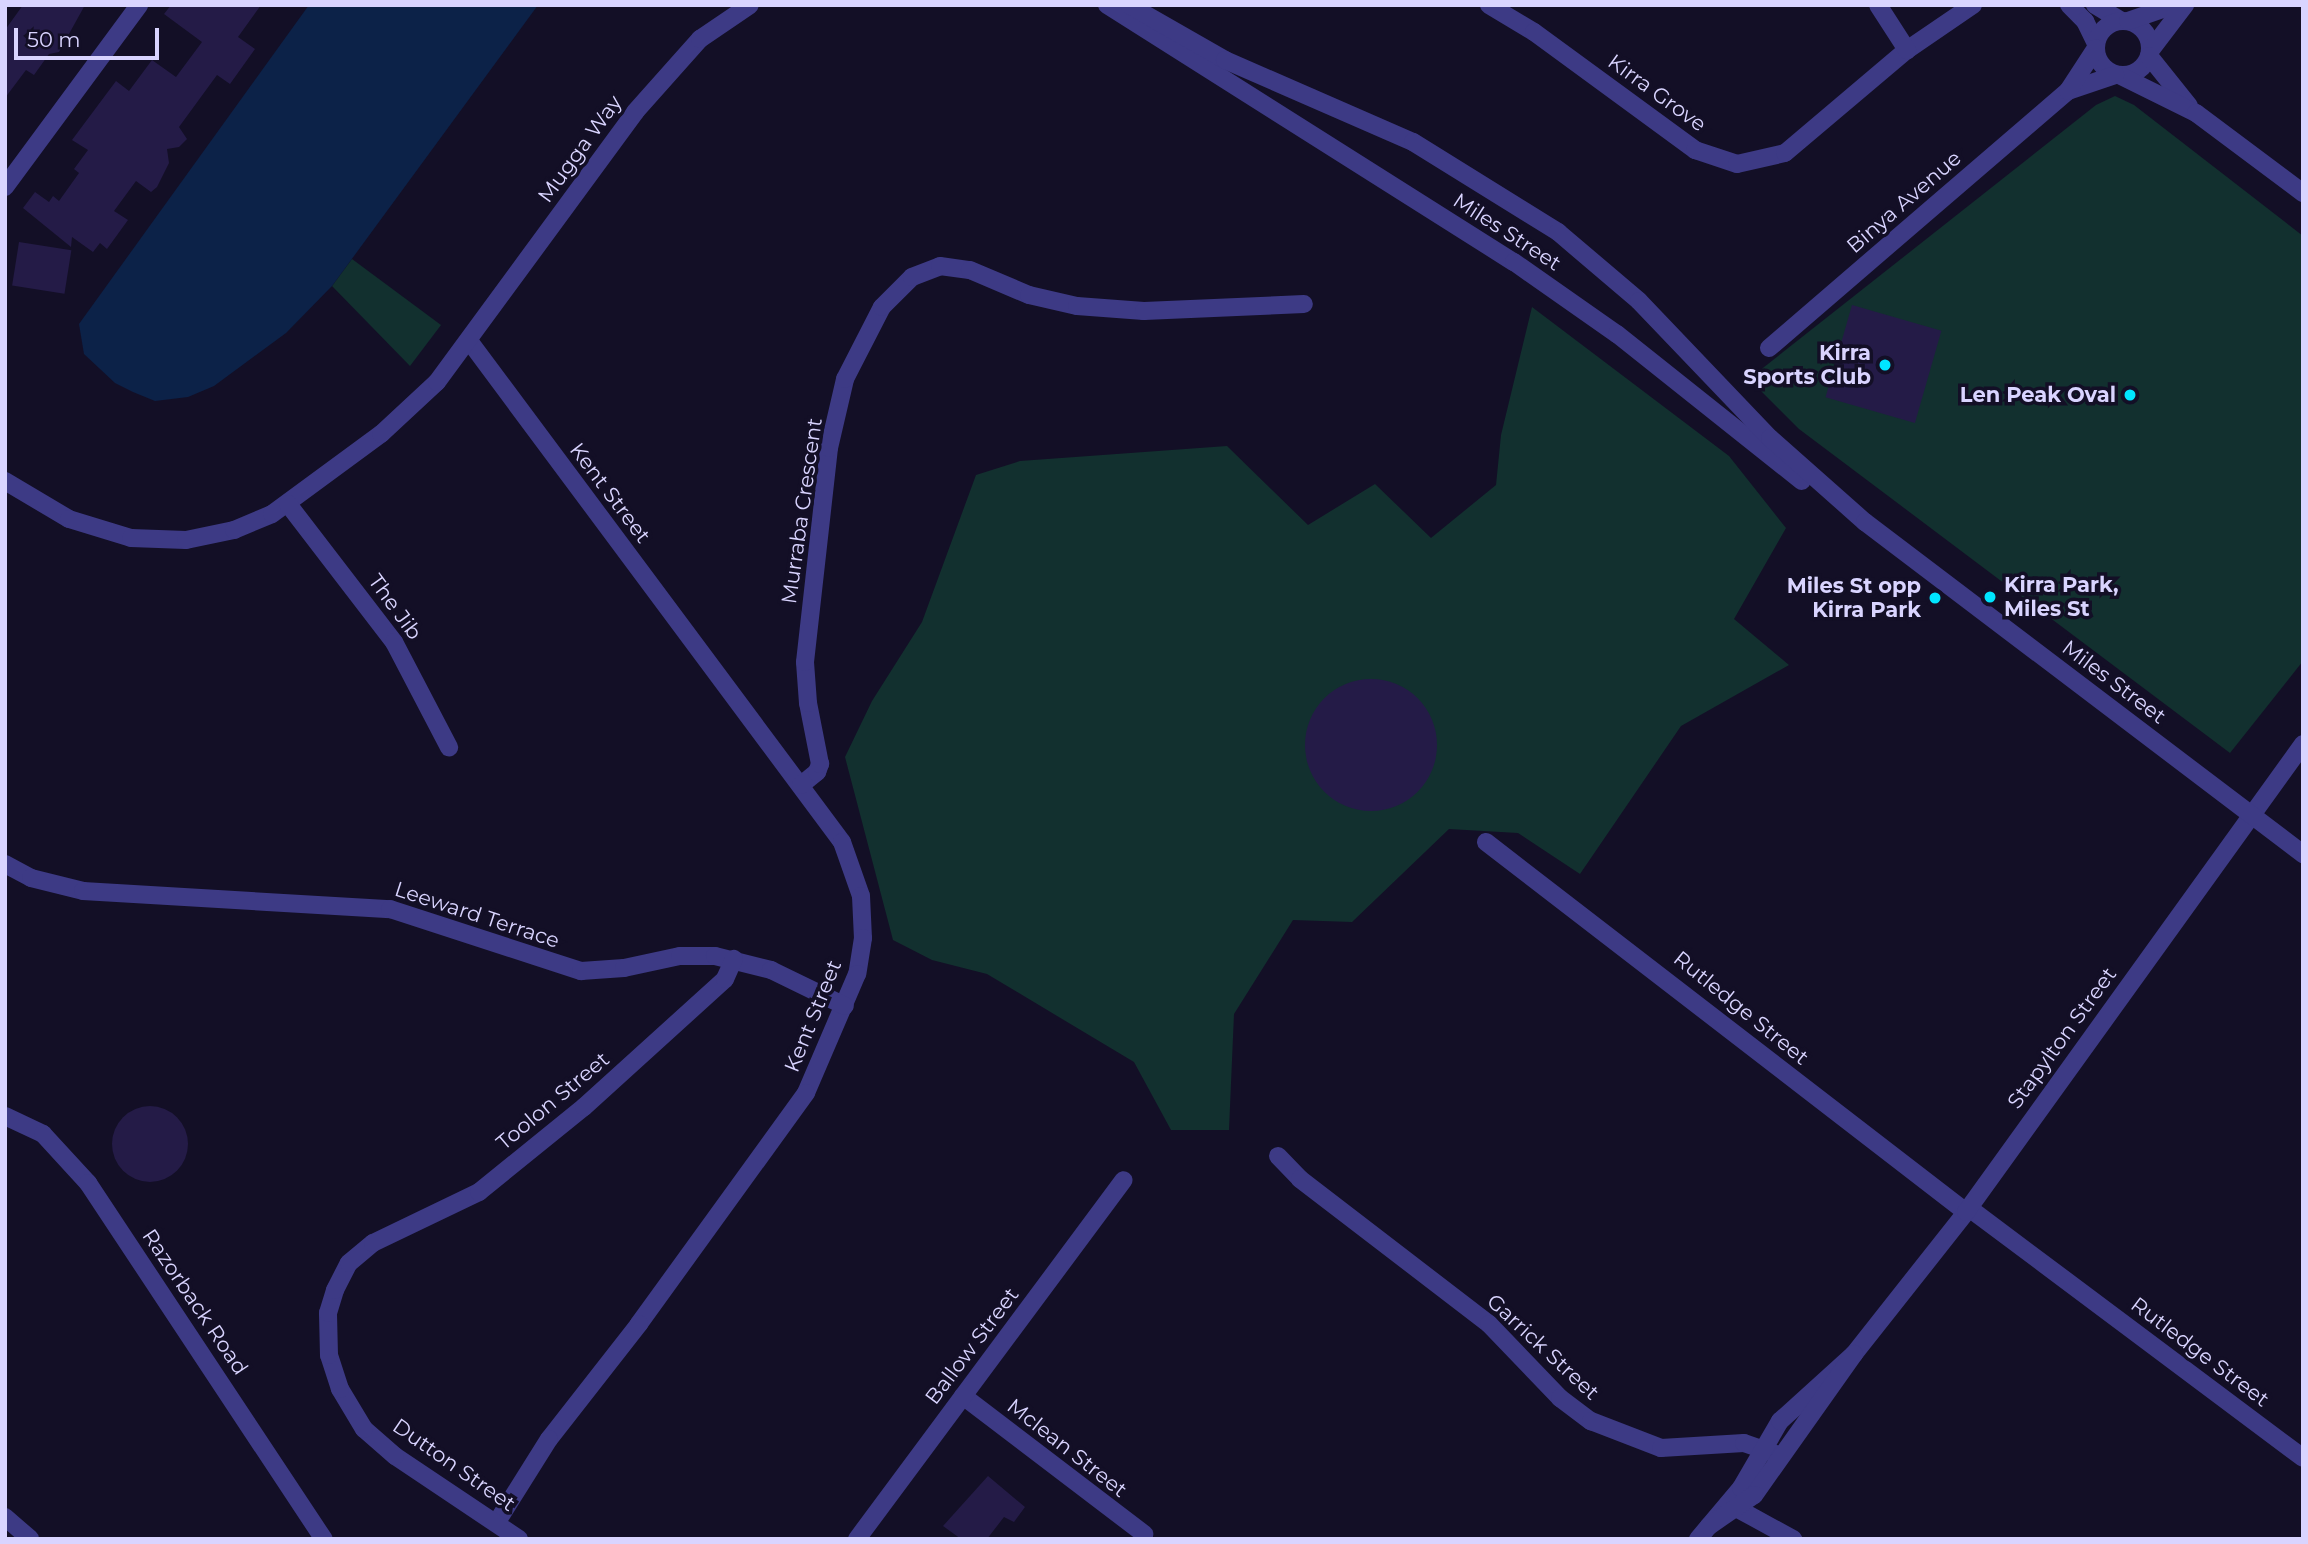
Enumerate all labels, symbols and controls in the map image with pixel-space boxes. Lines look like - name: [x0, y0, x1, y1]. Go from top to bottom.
- scale bar: [18, 14, 163, 58]
- text: 50 m: [27, 27, 81, 52]
- street label: Kirra Grove: [1603, 49, 1711, 137]
- street label: Mugga Way: [533, 90, 627, 208]
- street label: Binya Avenue: [1842, 145, 1966, 259]
- street label: Miles Street: [1448, 188, 1566, 276]
- place label: Kirra Sports Club: [1743, 340, 1871, 390]
- marker: Kirra Sports Club: [1877, 357, 1893, 373]
- place label: Len Peak Oval: [1960, 382, 2116, 408]
- marker: Len Peak Oval: [2122, 387, 2138, 403]
- street label: Murraba Crescent: [776, 416, 828, 606]
- street label: Kent Street: [564, 438, 656, 548]
- street label: The Jib: [363, 569, 427, 645]
- place label: Kirra Park, Miles St: [2004, 572, 2118, 622]
- place label: Miles St opp Kirra Park: [1787, 573, 1921, 623]
- marker: Kirra Park, Miles St: [1982, 589, 1998, 605]
- marker: Miles St opp Kirra Park: [1927, 590, 1943, 606]
- street label: Miles Street: [2057, 635, 2171, 729]
- street label: Leeward Terrace: [391, 876, 563, 954]
- street label: Rutledge Street: [1668, 946, 1814, 1070]
- street label: Kent Street: [779, 956, 847, 1076]
- street label: Stapylton Street: [2002, 962, 2122, 1114]
- street label: Toolon Street: [492, 1047, 614, 1155]
- street label: Razorback Road: [137, 1224, 253, 1380]
- street label: Ballow Street: [920, 1283, 1024, 1409]
- street label: Garrick Street: [1482, 1289, 1604, 1405]
- street label: Rutledge Street: [2126, 1292, 2274, 1412]
- street label: Mclean Street: [1002, 1393, 1132, 1503]
- street label: Dutton Street: [388, 1413, 520, 1517]

